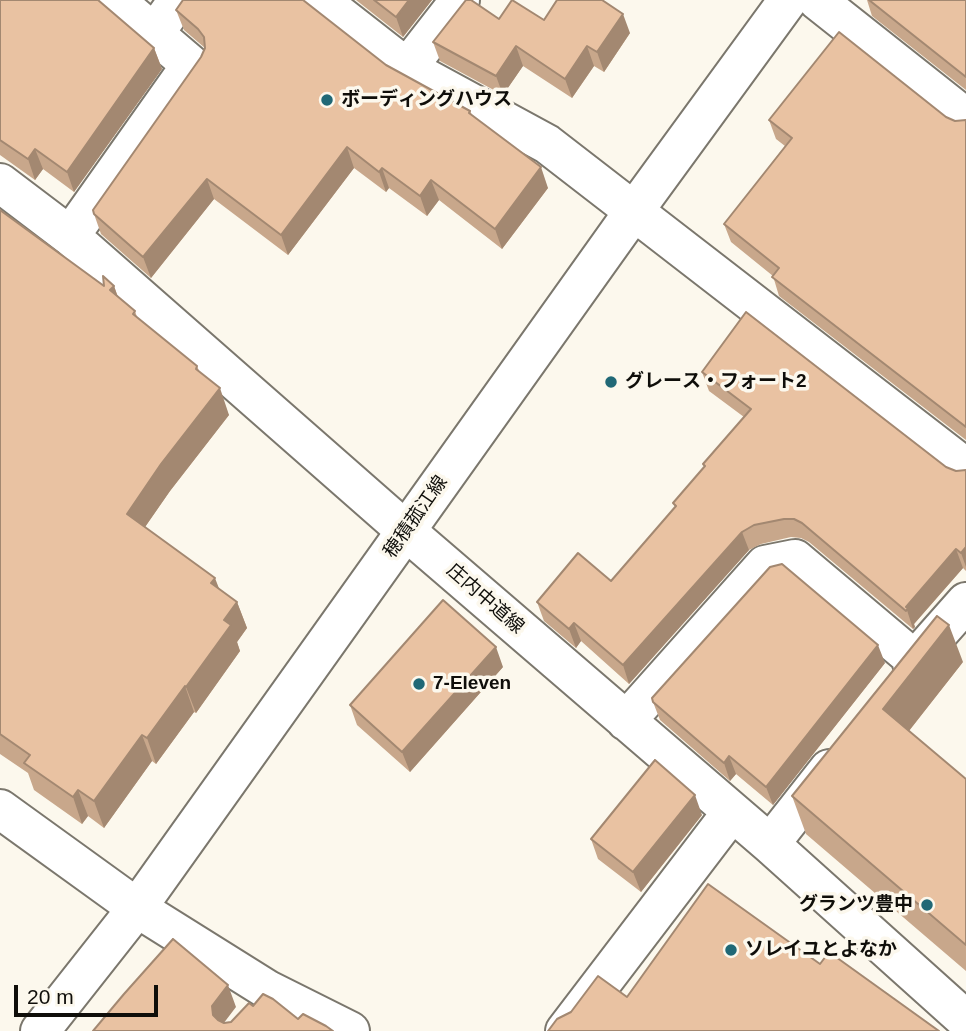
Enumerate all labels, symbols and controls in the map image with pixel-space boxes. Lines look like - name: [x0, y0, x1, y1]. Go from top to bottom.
- place label: ボーディングハウス: [341, 89, 512, 111]
- marker: ボーディングハウス: [319, 92, 335, 108]
- place label: グレース・フォート2: [625, 371, 807, 393]
- marker: グレース・フォート2: [603, 374, 619, 390]
- street label: 穂積菰江線: [379, 472, 453, 562]
- street label: 庄内中道線: [442, 559, 528, 639]
- place label: 7-Eleven: [433, 673, 511, 695]
- marker: 7-Eleven: [411, 676, 427, 692]
- place label: グランツ豊中: [799, 894, 913, 916]
- marker: グランツ豊中: [919, 897, 935, 913]
- place label: ソレイユとよなか: [745, 939, 897, 961]
- marker: ソレイユとよなか: [723, 942, 739, 958]
- scale bar: [18, 972, 161, 1016]
- text: 20 m: [27, 985, 74, 1008]

